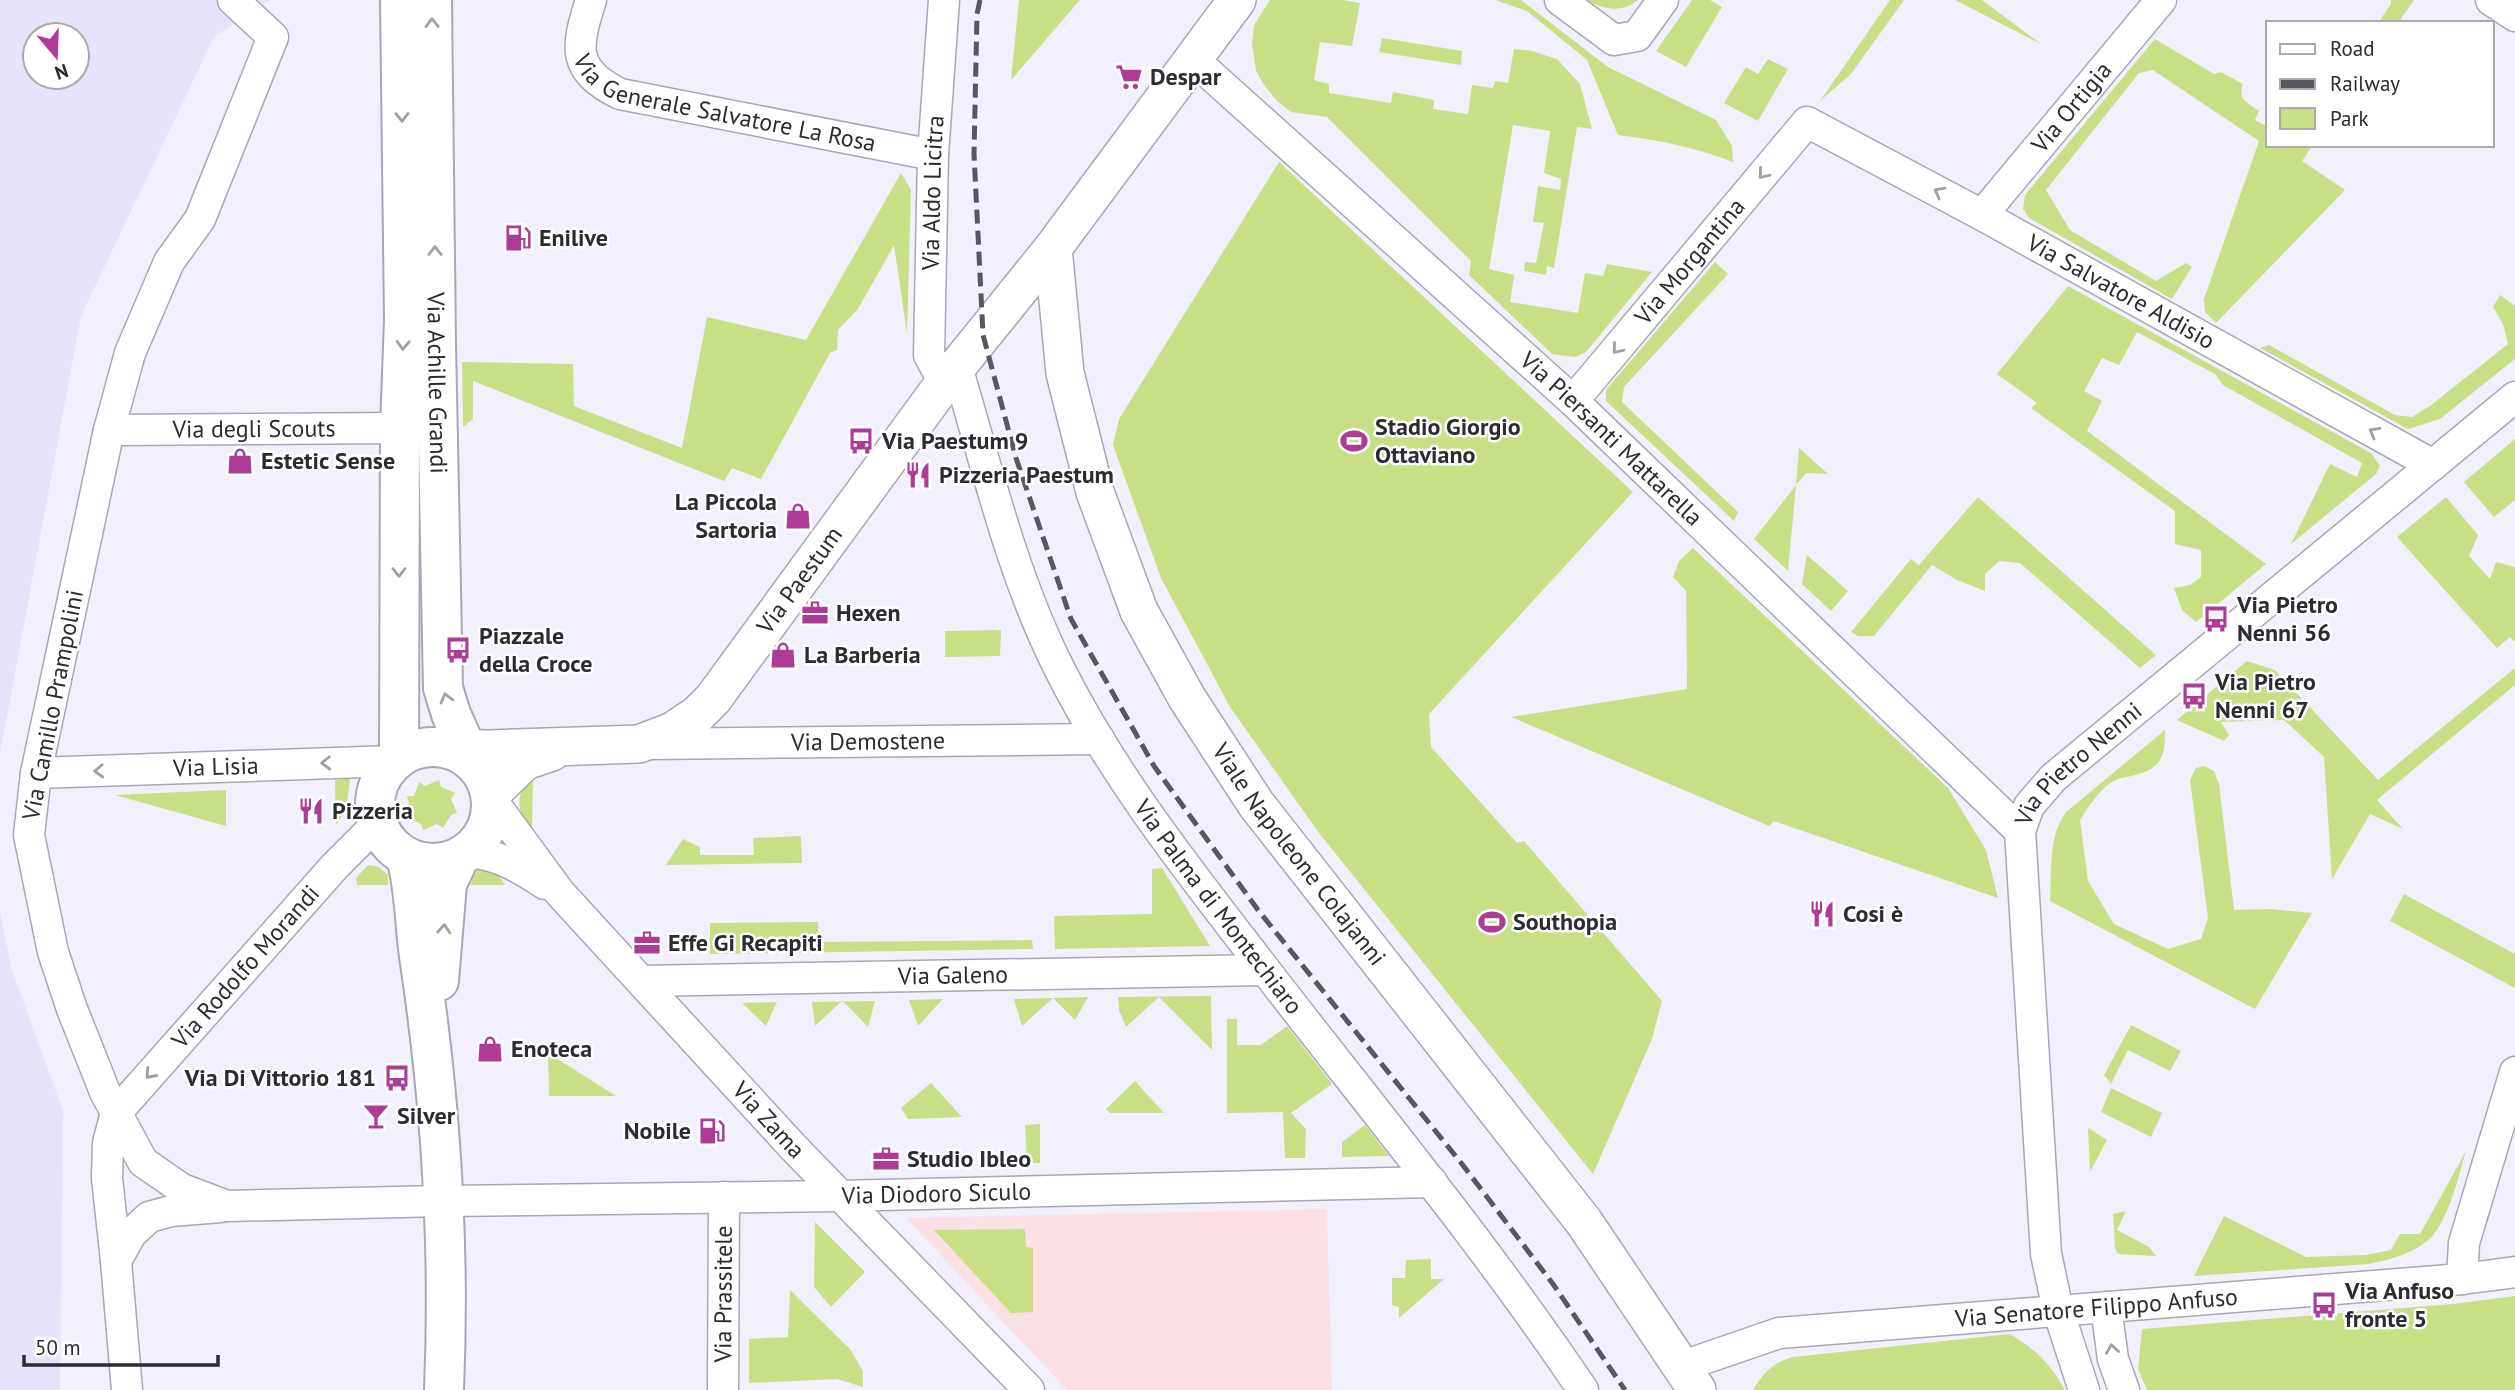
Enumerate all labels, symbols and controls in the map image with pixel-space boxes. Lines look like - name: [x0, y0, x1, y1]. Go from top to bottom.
- one-way arrow: [425, 17, 440, 28]
- north arrow: [21, 21, 91, 91]
- legend: [2266, 21, 2494, 147]
- text: Road: [2330, 35, 2374, 62]
- street label: Via Generale Salvatore La Rosa: [566, 49, 879, 159]
- street label: Via Ortigia: [2024, 55, 2118, 160]
- text: N: [52, 59, 71, 85]
- place label: Despar: [1150, 61, 1222, 92]
- supermarket icon: Despar: [1114, 62, 1144, 92]
- text: Railway: [2330, 70, 2400, 97]
- text: Park: [2330, 105, 2369, 132]
- one-way arrow: [394, 112, 409, 123]
- street label: Via Aldo Licitra: [915, 114, 951, 272]
- one-way arrow: [1759, 166, 1771, 179]
- one-way arrow: [1933, 186, 1946, 200]
- street label: Via Morgantina: [1627, 192, 1752, 332]
- place label: Enilive: [539, 222, 608, 253]
- fuel station icon: Enilive: [503, 223, 533, 253]
- street label: Via Salvatore Aldisio: [2021, 227, 2220, 356]
- one-way arrow: [427, 245, 443, 255]
- street label: Via Achille Grandi: [420, 291, 455, 474]
- one-way arrow: [396, 339, 411, 350]
- one-way arrow: [1613, 340, 1625, 353]
- street label: Via Piersanti Mattarella: [1513, 344, 1709, 532]
- place label: Stadio Giorgio Ottaviano: [1375, 411, 1521, 470]
- street label: Via degli Scouts: [171, 412, 336, 445]
- place label: Via Paestum 9: [881, 425, 1028, 456]
- bus stop icon: Via Paestum 9: [846, 426, 876, 456]
- sports icon: Stadio Giorgio Ottaviano: [1339, 426, 1369, 456]
- one-way arrow: [2368, 427, 2381, 440]
- place label: Estetic Sense: [261, 445, 395, 476]
- shop icon: Estetic Sense: [225, 446, 255, 476]
- place label: Pizzeria Paestum: [939, 459, 1114, 490]
- restaurant icon: Pizzeria Paestum: [903, 460, 933, 490]
- place label: La Piccola Sartoria: [675, 486, 777, 545]
- shop icon: La Piccola Sartoria: [783, 501, 813, 531]
- street label: Via Paestum: [749, 520, 849, 641]
- one-way arrow: [391, 567, 407, 578]
- street label: Via Camillo Prampolini: [15, 587, 90, 824]
- place label: Via Pietro Nenni 56: [2236, 589, 2338, 648]
- place label: Hexen: [836, 597, 901, 628]
- office icon: Hexen: [800, 598, 830, 628]
- bus stop icon: Via Pietro Nenni 56: [2201, 604, 2231, 634]
- place label: Piazzale della Croce: [479, 620, 593, 679]
- bus stop icon: Piazzale della Croce: [443, 635, 473, 665]
- place label: La Barberia: [804, 639, 921, 670]
- shop icon: La Barberia: [768, 640, 798, 670]
- place label: Via Pietro Nenni 67: [2214, 666, 2316, 725]
- bus stop icon: Via Pietro Nenni 67: [2179, 681, 2209, 711]
- one-way arrow: [440, 692, 455, 704]
- street label: Via Pietro Nenni: [2007, 695, 2148, 830]
- street label: Via Demostene: [790, 725, 945, 757]
- street label: Viale Napoleone Colajanni: [1205, 736, 1393, 972]
- street label: Via Lisia: [172, 750, 259, 783]
- one-way arrow: [320, 756, 331, 771]
- one-way arrow: [93, 764, 104, 779]
- street label: Via Palma di Montechiaro: [1127, 792, 1310, 1020]
- place label: Pizzeria: [332, 795, 413, 826]
- restaurant icon: Pizzeria: [296, 796, 326, 826]
- street label: Via Rodolfo Morandi: [164, 878, 326, 1055]
- place label: Cosi è: [1843, 898, 1903, 929]
- restaurant icon: Cosi è: [1807, 899, 1837, 929]
- place label: Southopia: [1513, 906, 1617, 937]
- sports icon: Southopia: [1477, 907, 1507, 937]
- one-way arrow: [436, 924, 451, 935]
- place label: Effe Gi Recapiti: [668, 927, 823, 958]
- office icon: Effe Gi Recapiti: [632, 928, 662, 958]
- street label: Via Galeno: [897, 959, 1008, 991]
- place label: Enoteca: [511, 1033, 592, 1064]
- shop icon: Enoteca: [475, 1034, 505, 1064]
- place label: Via Di Vittorio 181: [184, 1062, 376, 1093]
- bus stop icon: Via Di Vittorio 181: [382, 1063, 412, 1093]
- one-way arrow: [146, 1066, 159, 1079]
- street label: Via Zama: [725, 1074, 812, 1165]
- place label: Silver: [397, 1100, 456, 1131]
- bar icon: Silver: [361, 1101, 391, 1131]
- place label: Nobile: [624, 1115, 691, 1146]
- fuel station icon: Nobile: [697, 1116, 727, 1146]
- place label: Studio Ibleo: [907, 1143, 1031, 1174]
- office icon: Studio Ibleo: [871, 1144, 901, 1174]
- street label: Via Diodoro Siculo: [840, 1175, 1031, 1211]
- street label: Via Prassitele: [707, 1225, 739, 1364]
- place label: Via Anfuso fronte 5: [2344, 1275, 2454, 1334]
- street label: Via Senatore Filippo Anfuso: [1953, 1281, 2239, 1334]
- bus stop icon: Via Anfuso fronte 5: [2309, 1290, 2339, 1320]
- scale bar: [24, 1324, 219, 1368]
- text: 50 m: [35, 1334, 81, 1361]
- one-way arrow: [2105, 1343, 2120, 1355]

